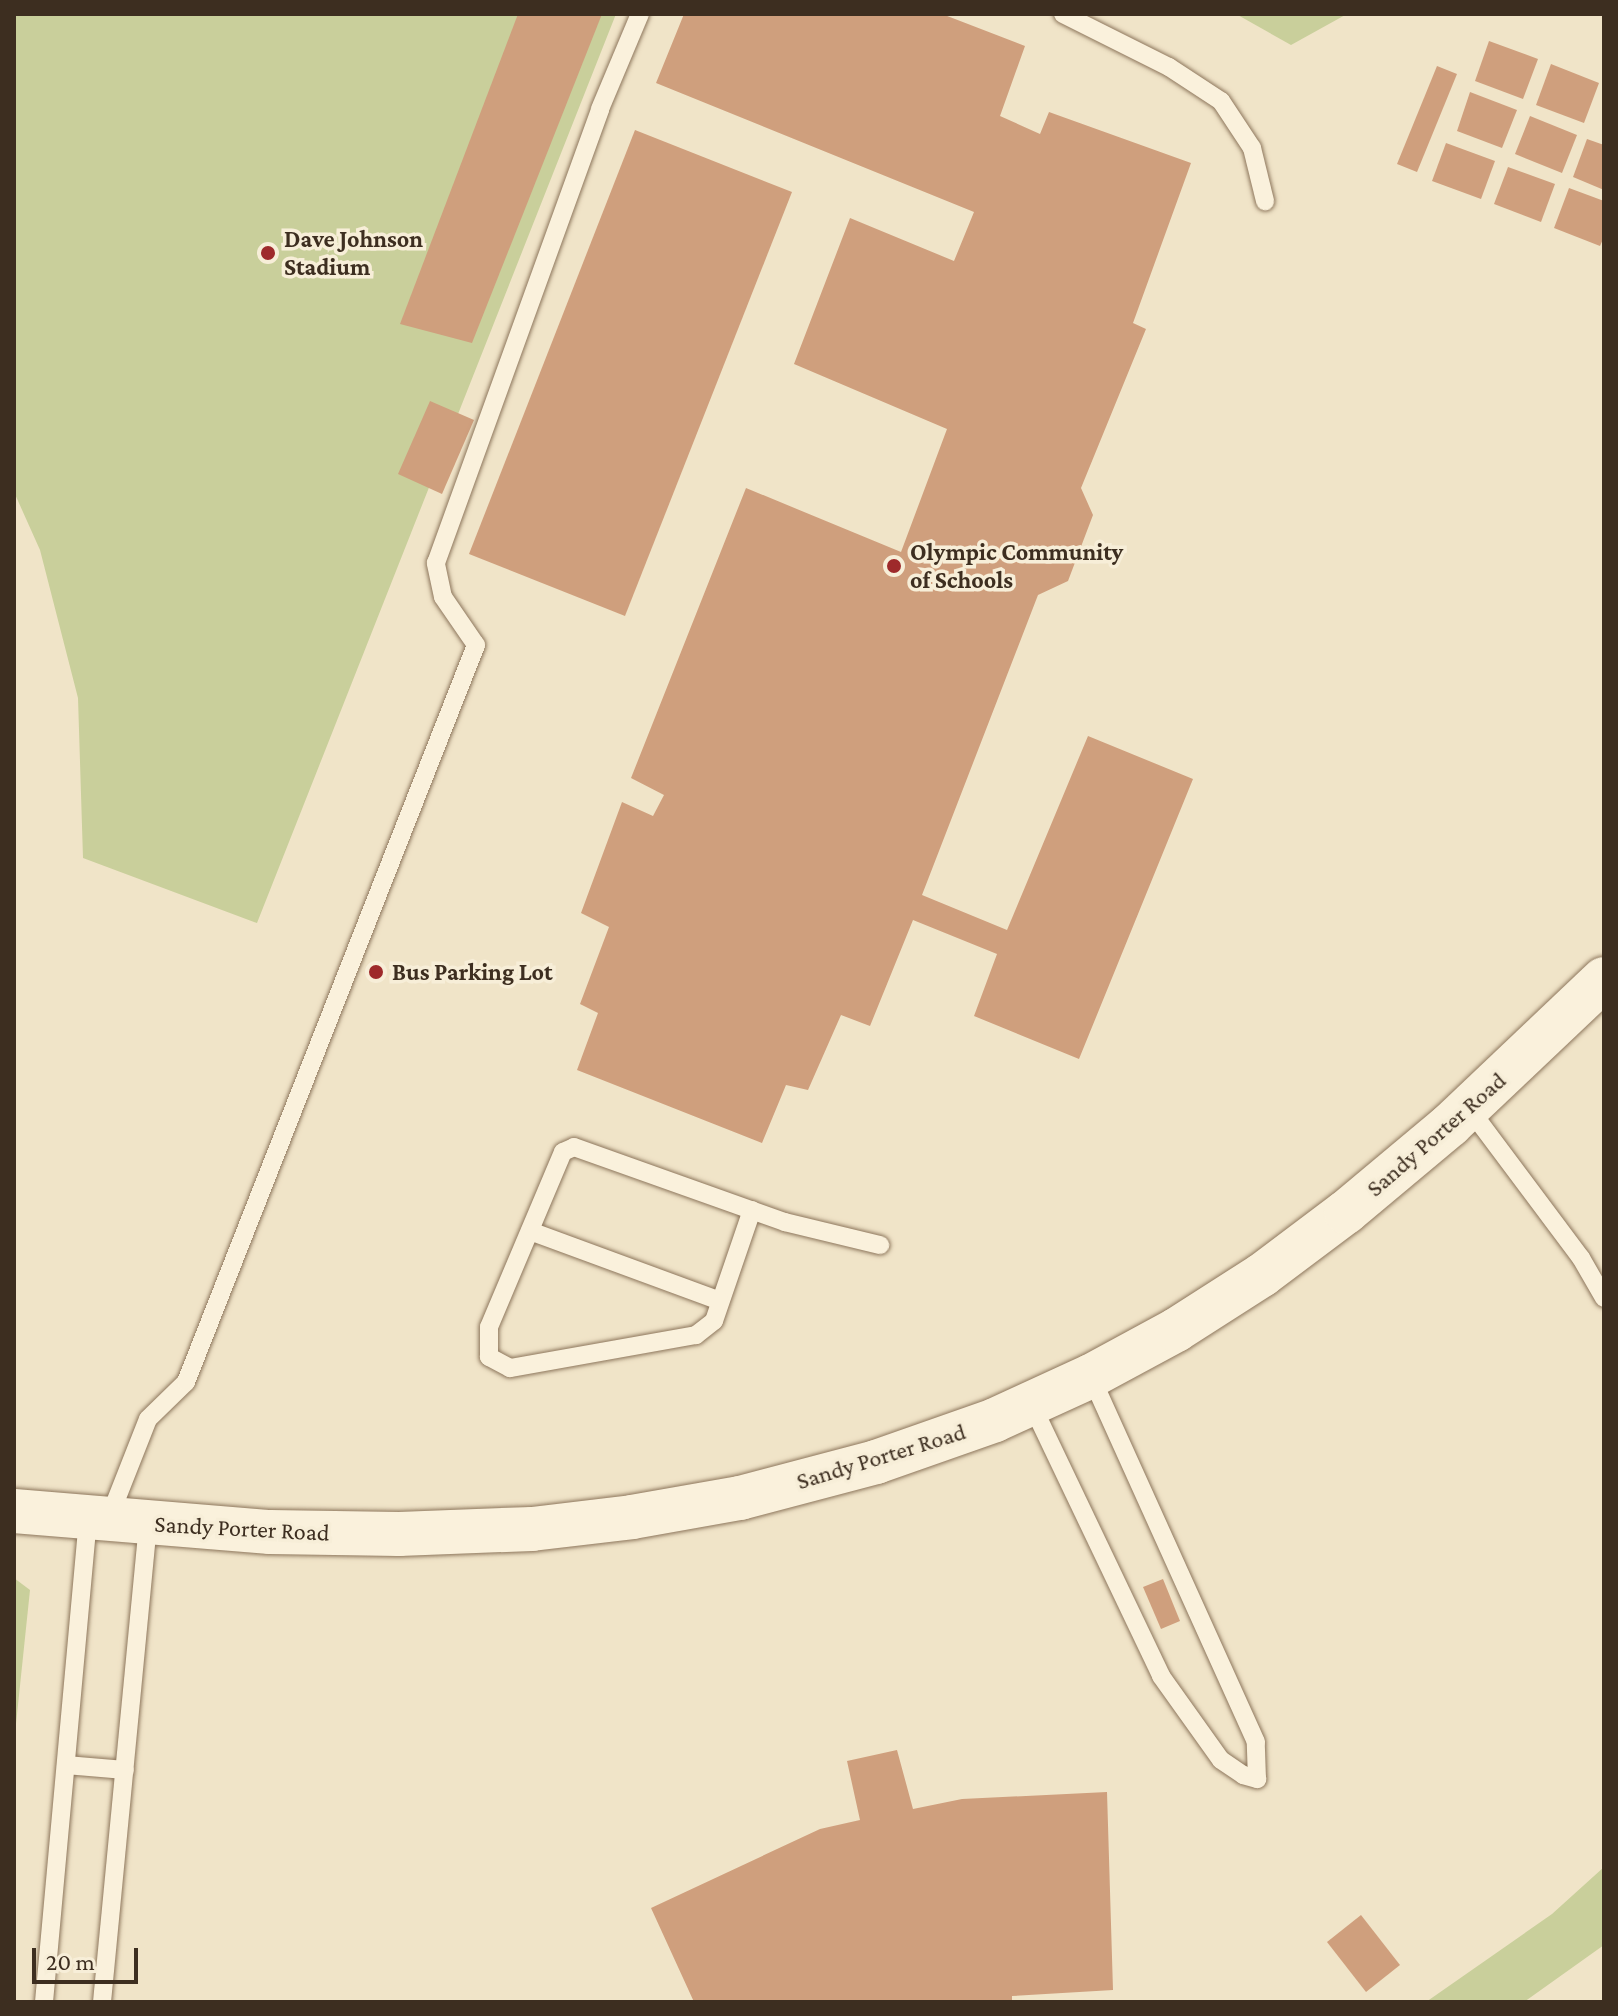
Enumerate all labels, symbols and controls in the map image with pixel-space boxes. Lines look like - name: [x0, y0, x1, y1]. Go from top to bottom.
- place label: Dave Johnson Stadium: [284, 225, 423, 281]
- marker: Dave Johnson Stadium: [259, 244, 277, 262]
- place label: Olympic Community of Schools: [910, 538, 1123, 594]
- marker: Olympic Community of Schools: [885, 557, 903, 575]
- place label: Bus Parking Lot: [392, 958, 553, 986]
- marker: Bus Parking Lot: [367, 963, 385, 981]
- street label: Sandy Porter Road: [1360, 1066, 1512, 1202]
- street label: Sandy Porter Road: [793, 1417, 969, 1495]
- street label: Sandy Porter Road: [154, 1509, 330, 1547]
- scale bar: [36, 1932, 142, 1982]
- text: 20 m: [46, 1948, 95, 1975]

